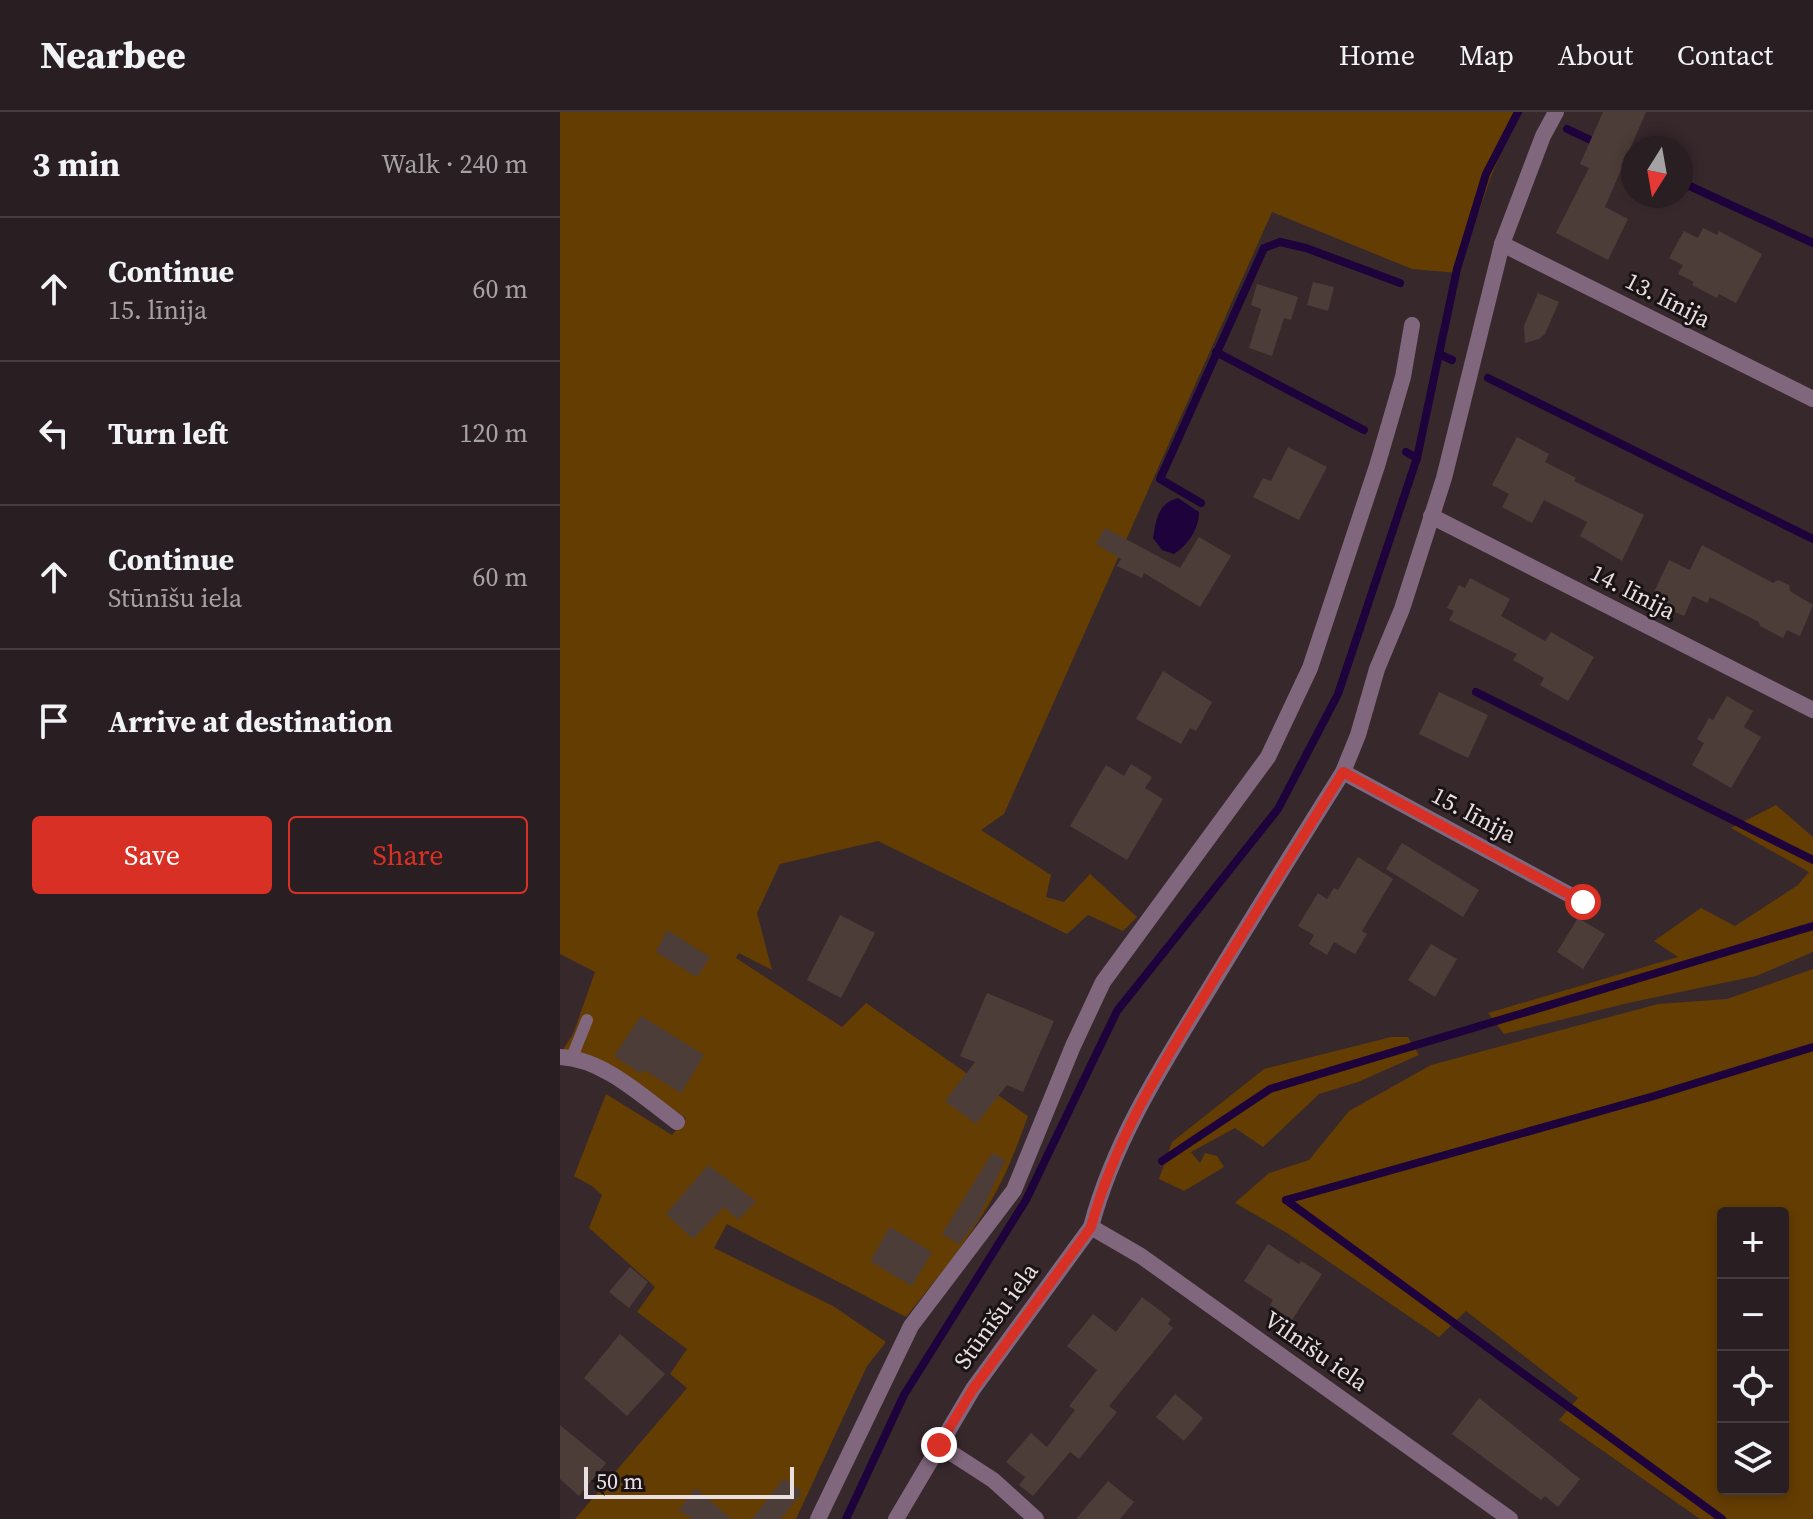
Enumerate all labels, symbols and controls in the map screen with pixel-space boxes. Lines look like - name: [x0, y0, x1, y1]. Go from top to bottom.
- text: Nearbee: [40, 29, 186, 81]
- text: Home: [1339, 36, 1415, 74]
- text: Map: [1459, 36, 1514, 74]
- text: About: [1558, 36, 1633, 74]
- text: Contact: [1677, 36, 1773, 74]
- north arrow: [1621, 136, 1693, 208]
- text: 3 min: [32, 141, 120, 187]
- text: Walk · 240 m: [381, 146, 528, 182]
- text: Continue: [108, 251, 234, 292]
- street label: 13. līnija: [1620, 264, 1717, 335]
- icon: ahead: [32, 267, 76, 311]
- text: 60 m: [473, 271, 528, 307]
- text: 15. līnija: [108, 292, 207, 328]
- icon: left: [32, 411, 76, 455]
- text: Turn left: [108, 413, 228, 454]
- text: 120 m: [460, 415, 528, 451]
- text: Continue: [108, 539, 234, 580]
- icon: ahead: [32, 555, 76, 599]
- street label: 14. līnija: [1585, 556, 1682, 627]
- text: 60 m: [473, 559, 528, 595]
- text: Stūnīšu iela: [108, 580, 242, 616]
- icon: arrive: [32, 699, 76, 743]
- text: Arrive at destination: [108, 701, 393, 742]
- street label: 15. līnija: [1426, 778, 1523, 851]
- button: Save: [32, 816, 272, 894]
- button: Share: [288, 816, 528, 894]
- route start: [1565, 884, 1601, 920]
- map controls: [1717, 1207, 1789, 1495]
- button: +: [1717, 1207, 1789, 1279]
- street label: Stūnīšu iela: [946, 1255, 1046, 1375]
- button: −: [1717, 1279, 1789, 1351]
- street label: Vilnīšu iela: [1258, 1303, 1375, 1399]
- button: locate: [1717, 1351, 1789, 1423]
- button: layers: [1717, 1423, 1789, 1495]
- route end: [921, 1427, 957, 1463]
- scale bar: [584, 1463, 794, 1499]
- text: 50 m: [596, 1466, 643, 1496]

